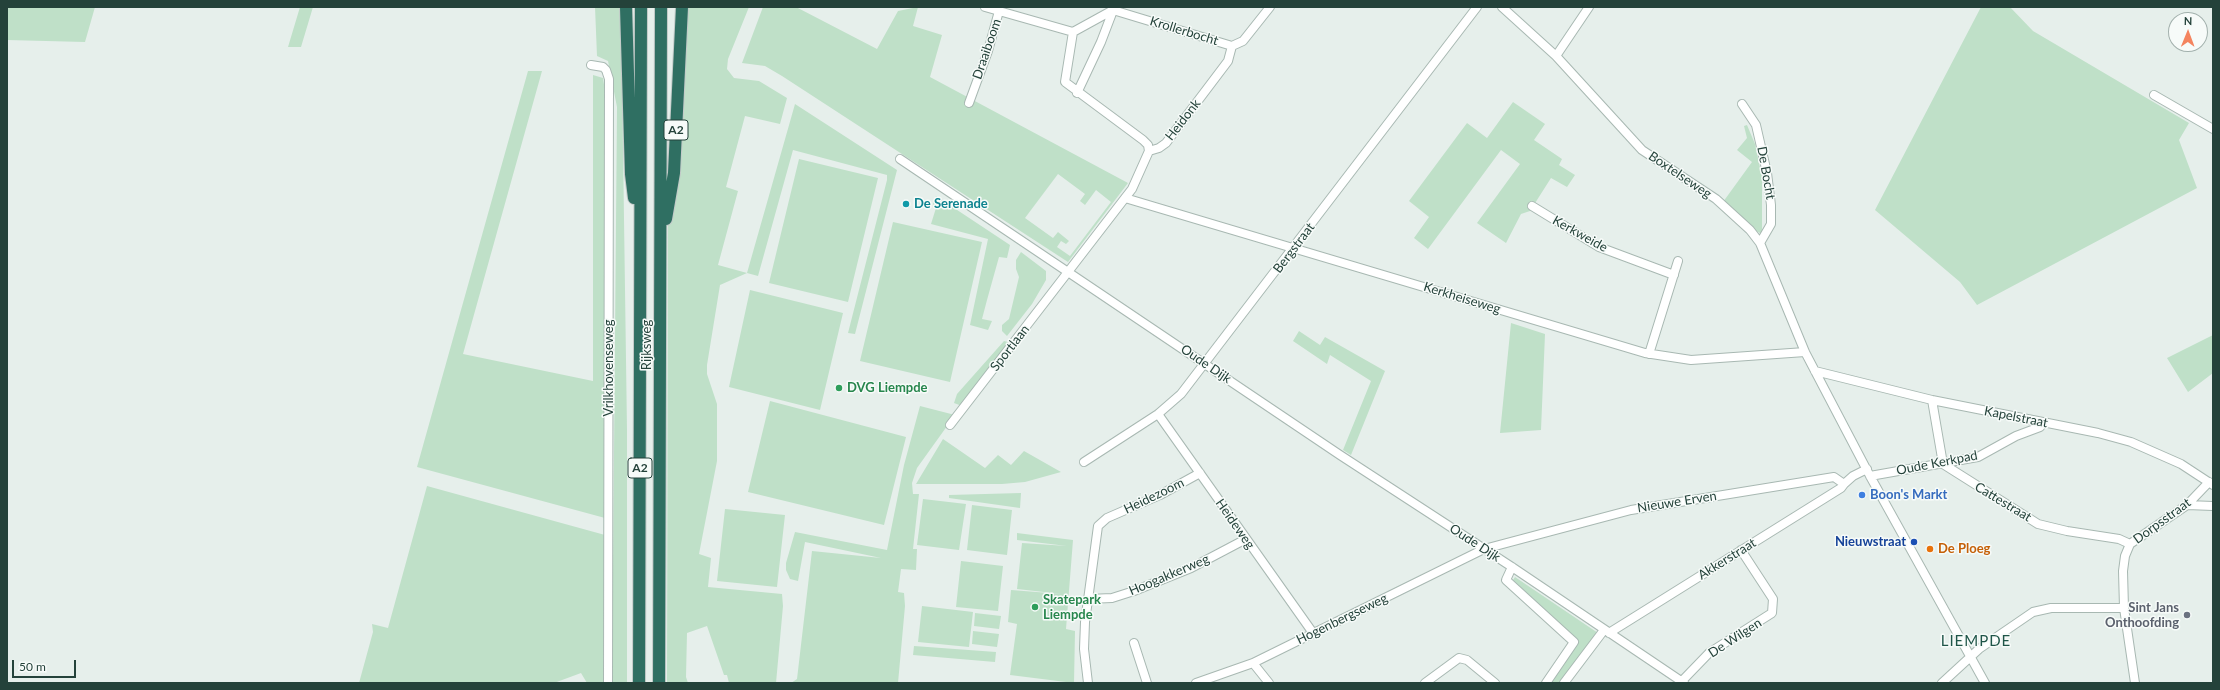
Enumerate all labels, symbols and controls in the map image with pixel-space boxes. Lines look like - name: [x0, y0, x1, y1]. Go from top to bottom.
- north arrow: [2168, 12, 2208, 52]
- street label: Krollerbocht: [1148, 13, 1220, 49]
- text: N: [2184, 14, 2193, 27]
- street label: Draaiboom: [969, 17, 1005, 81]
- street label: Heidonk: [1162, 96, 1204, 144]
- road number: A2: [664, 120, 688, 140]
- street label: De Bocht: [1754, 145, 1778, 201]
- street label: Boxtelseweg: [1646, 148, 1714, 202]
- place label: De Serenade: [914, 196, 988, 212]
- marker: De Serenade: [901, 199, 911, 209]
- street label: Kerkweide: [1550, 212, 1610, 256]
- street label: Bergstraat: [1270, 220, 1318, 276]
- street label: Kerkheiseweg: [1422, 279, 1502, 317]
- street label: Vrilkhovenseweg: [601, 320, 617, 416]
- street label: Rijksweg: [639, 320, 655, 370]
- street label: Sportlaan: [987, 322, 1033, 374]
- street label: Oude Dijk: [1178, 341, 1234, 387]
- place label: DVG Liempde: [847, 380, 927, 396]
- marker: DVG Liempde: [834, 383, 844, 393]
- street label: Kapelstraat: [1983, 403, 2049, 431]
- street label: Oude Kerkpad: [1895, 447, 1979, 479]
- road number: A2: [628, 458, 652, 478]
- street label: Heidezoom: [1121, 475, 1187, 517]
- street label: Cattestraat: [1972, 479, 2034, 525]
- place label: Boon's Markt: [1870, 487, 1947, 503]
- street label: Nieuwe Erven: [1636, 488, 1718, 516]
- marker: Boon's Markt: [1857, 490, 1867, 500]
- street label: Dorpsstraat: [2130, 495, 2194, 547]
- street label: Heideweg: [1212, 496, 1258, 552]
- street label: Oude Dijk: [1447, 521, 1503, 565]
- place label: Nieuwstraat: [1835, 534, 1906, 550]
- street label: Akkerstraat: [1695, 535, 1759, 583]
- marker: Nieuwstraat: [1909, 537, 1919, 547]
- place label: De Ploeg: [1938, 541, 1990, 557]
- marker: De Ploeg: [1925, 544, 1935, 554]
- street label: Hoogakkerweg: [1126, 551, 1212, 599]
- street label: Hogenbergseweg: [1294, 590, 1390, 648]
- place label: Skatepark Liempde: [1043, 592, 1101, 623]
- place label: Sint Jans Onthoofding: [2105, 600, 2179, 631]
- marker: Skatepark Liempde: [1030, 602, 1040, 612]
- marker: Sint Jans Onthoofding: [2182, 610, 2192, 620]
- street label: De Wilgen: [1705, 615, 1765, 661]
- district label: LIEMPDE: [1941, 632, 2011, 650]
- scale bar: [14, 652, 78, 678]
- text: 50 m: [19, 659, 46, 674]

